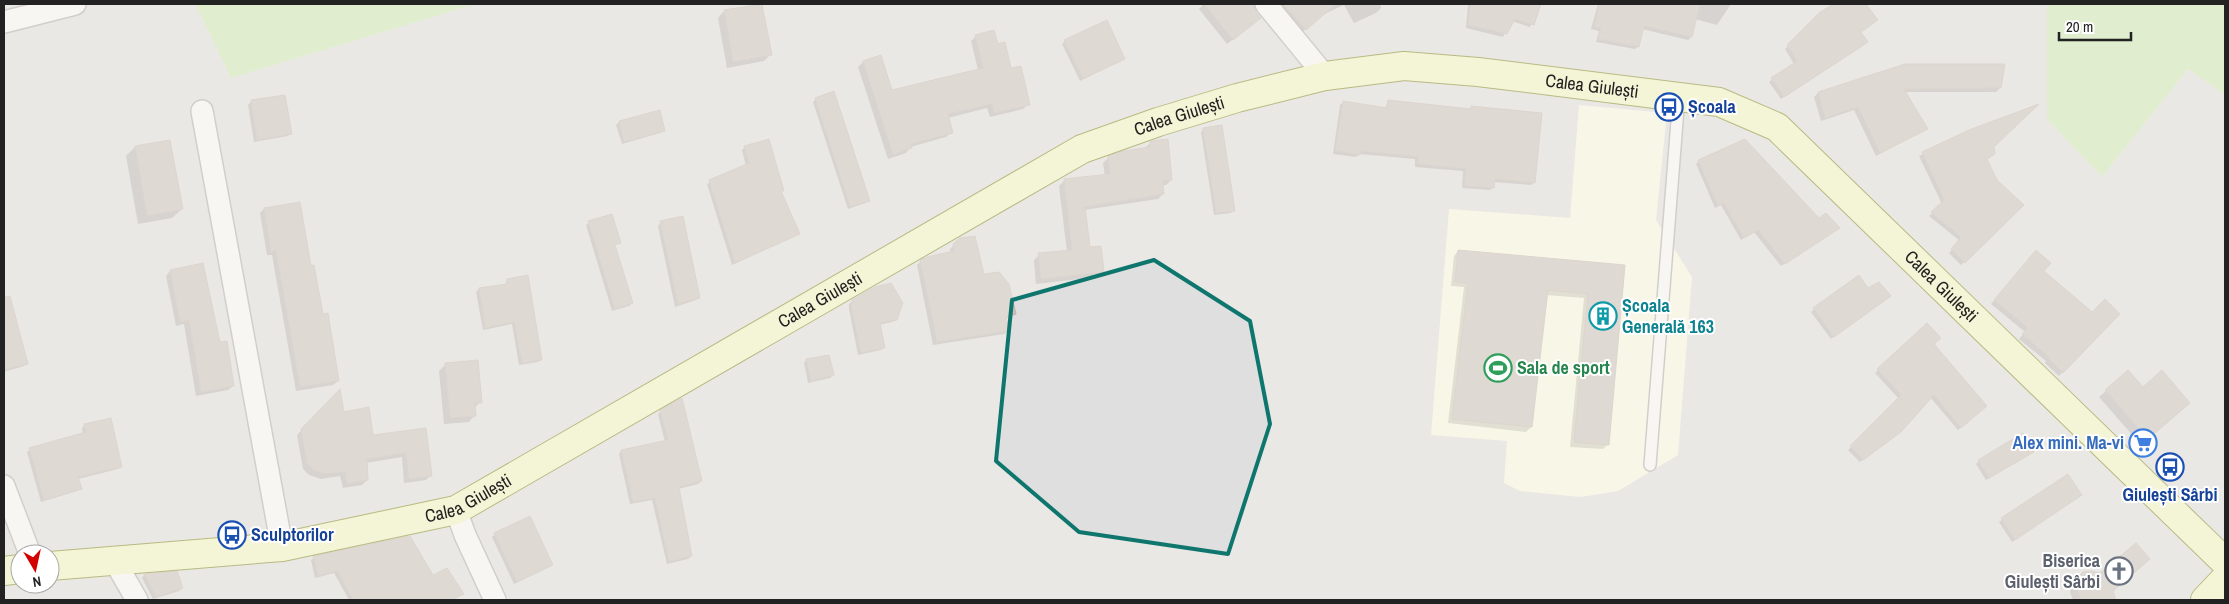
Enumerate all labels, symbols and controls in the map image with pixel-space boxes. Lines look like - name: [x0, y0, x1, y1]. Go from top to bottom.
- scale bar: [2059, 10, 2132, 42]
- text: 20 m: [2066, 16, 2093, 37]
- street label: Calea Giulești: [1544, 68, 1640, 104]
- street label: Calea Giulești: [1130, 90, 1227, 142]
- bus stop icon: Școala: [1654, 92, 1684, 122]
- place label: Școala: [1688, 94, 1736, 119]
- street label: Calea Giulești: [1899, 245, 1984, 328]
- street label: Calea Giulești: [773, 265, 867, 334]
- place label: Școala Generală 163: [1622, 293, 1714, 339]
- building icon: Școala Generală 163: [1588, 301, 1618, 331]
- sports icon: Sala de sport: [1483, 353, 1513, 383]
- place label: Sala de sport: [1517, 355, 1610, 380]
- supermarket icon: Alex mini. Ma-vi: [2128, 428, 2158, 458]
- place label: Alex mini. Ma-vi: [2012, 430, 2124, 455]
- bus stop icon: Giulești Sârbi: [2155, 452, 2185, 482]
- street label: Calea Giulești: [423, 468, 516, 528]
- place label: Giulești Sârbi: [2122, 482, 2218, 507]
- bus stop icon: Sculptorilor: [217, 520, 247, 550]
- place label: Sculptorilor: [251, 522, 334, 547]
- north arrow: [10, 544, 60, 594]
- place label: Biserica Giulești Sârbi: [2005, 548, 2101, 594]
- church icon: Biserica Giulești Sârbi: [2104, 556, 2134, 586]
- text: N: [32, 572, 43, 591]

